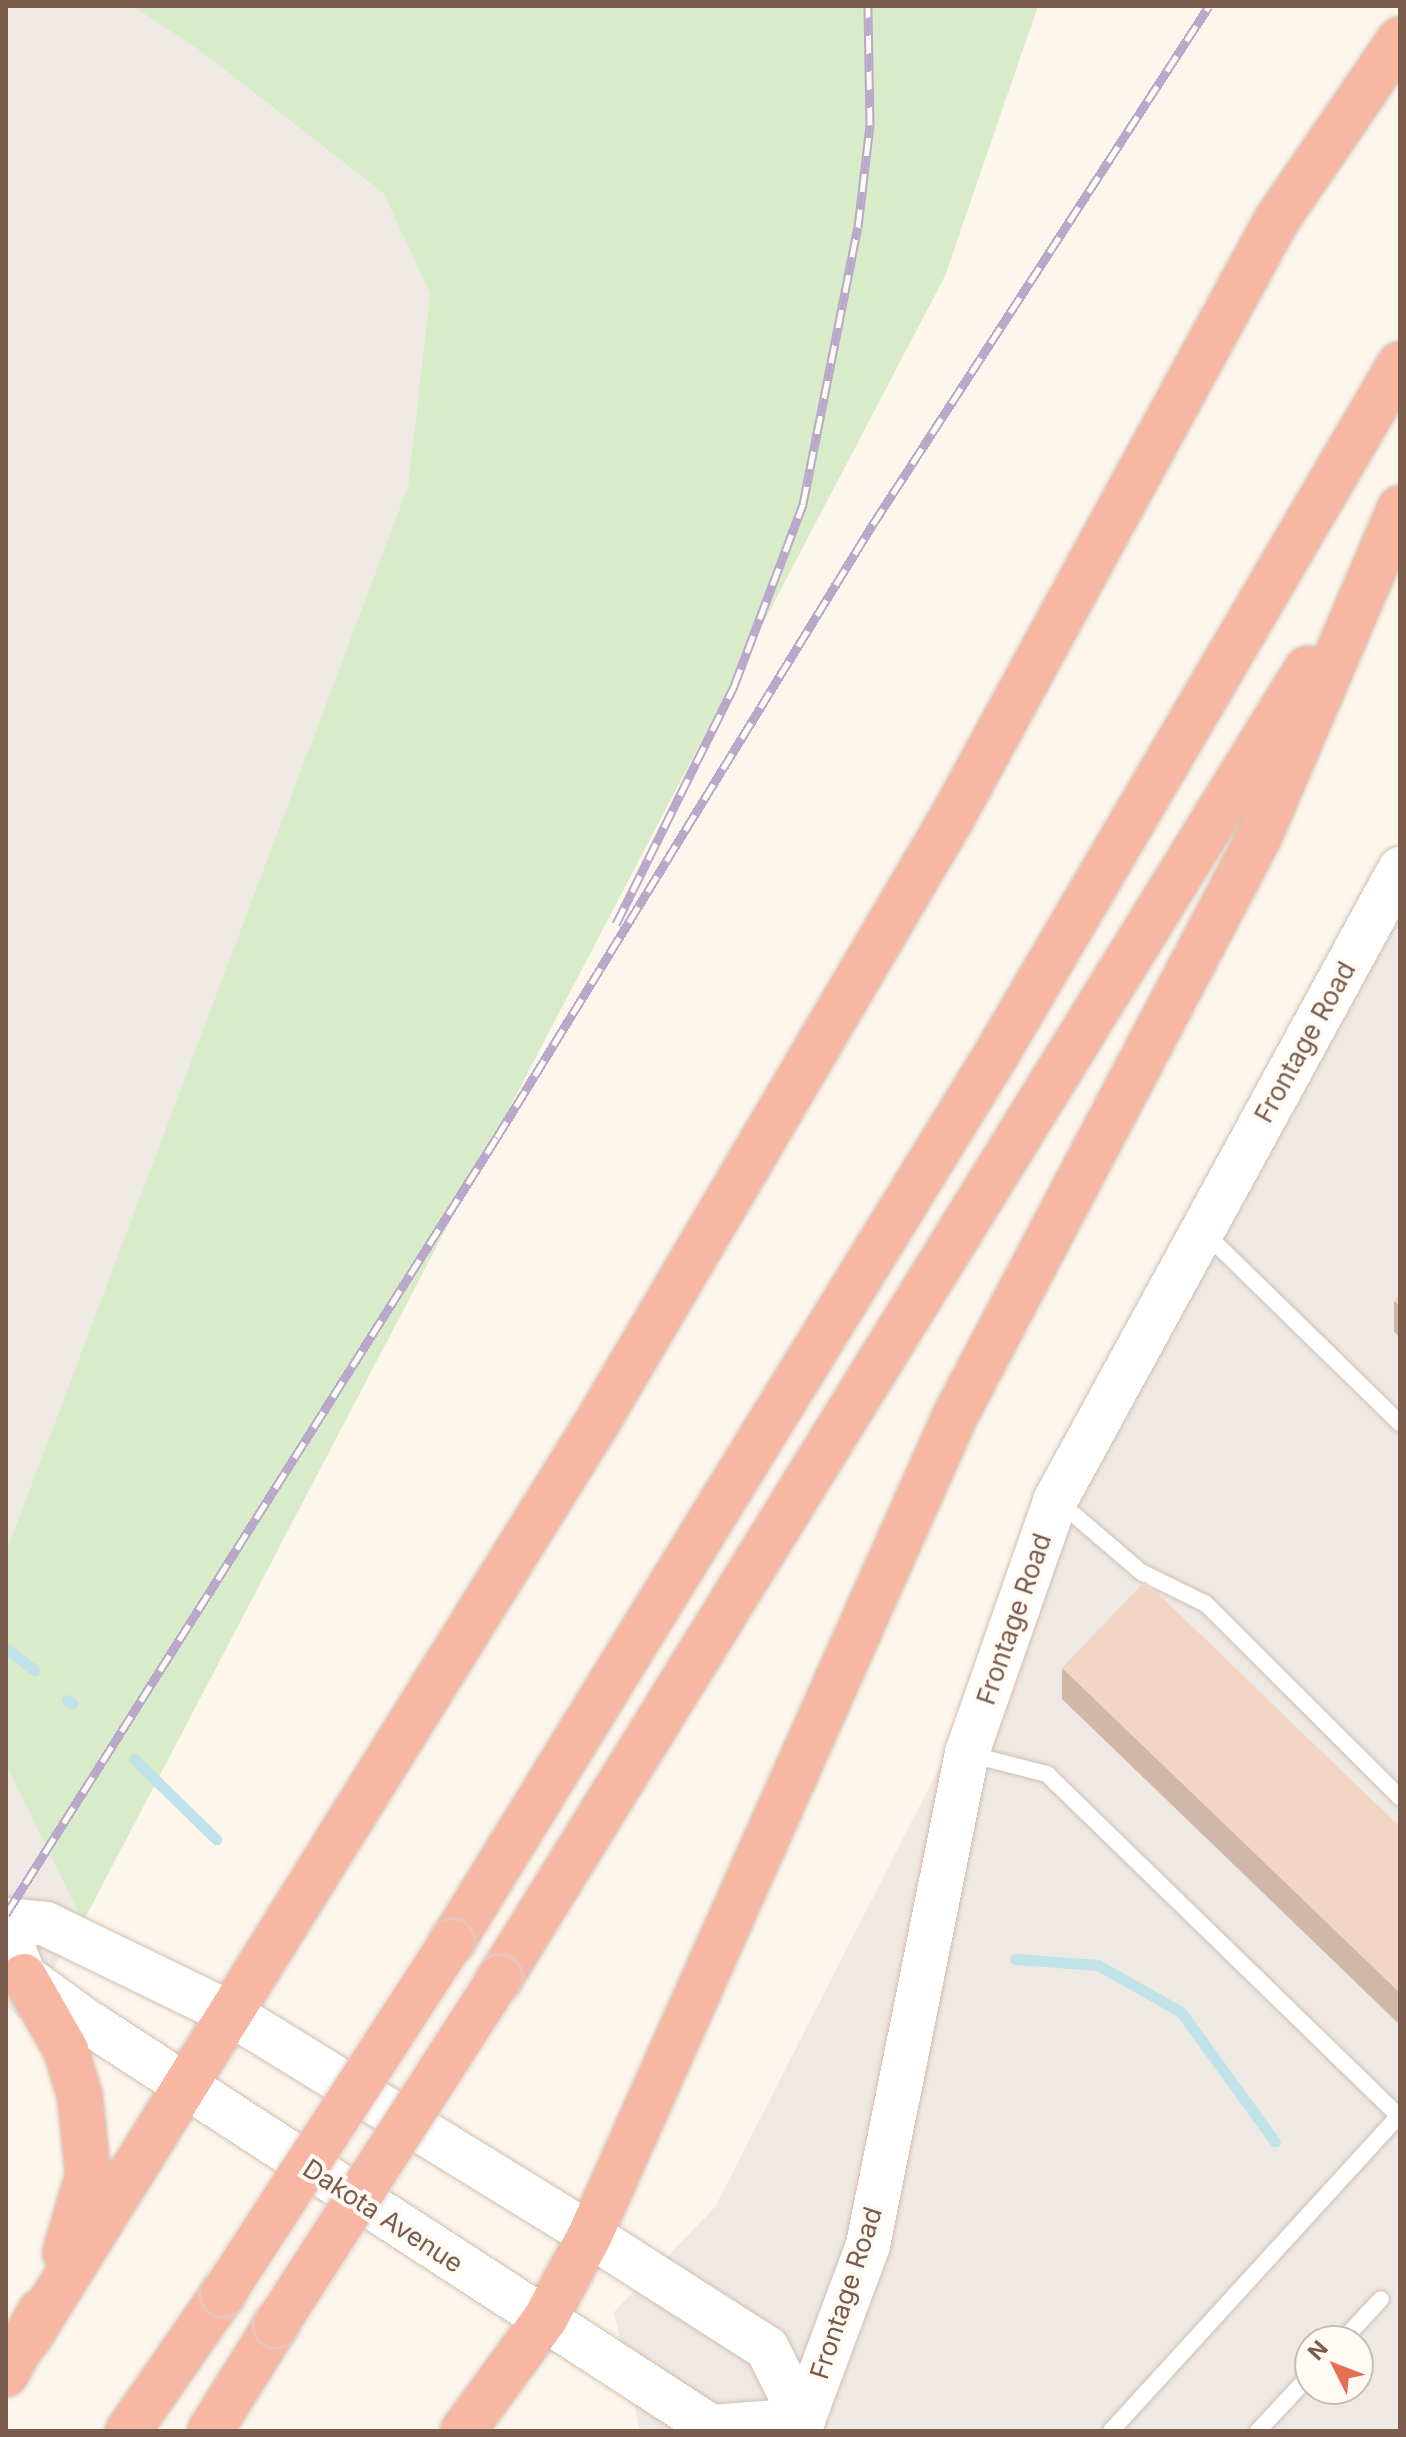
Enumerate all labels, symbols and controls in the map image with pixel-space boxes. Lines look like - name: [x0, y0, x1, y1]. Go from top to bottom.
- street label: Frontage Road: [1248, 956, 1362, 1128]
- street label: Frontage Road: [970, 1529, 1058, 1709]
- street label: Dakota Avenue: [297, 2153, 469, 2279]
- street label: Frontage Road: [803, 2203, 889, 2383]
- north arrow: [1294, 2325, 1374, 2405]
- text: N: [1302, 2335, 1333, 2365]

